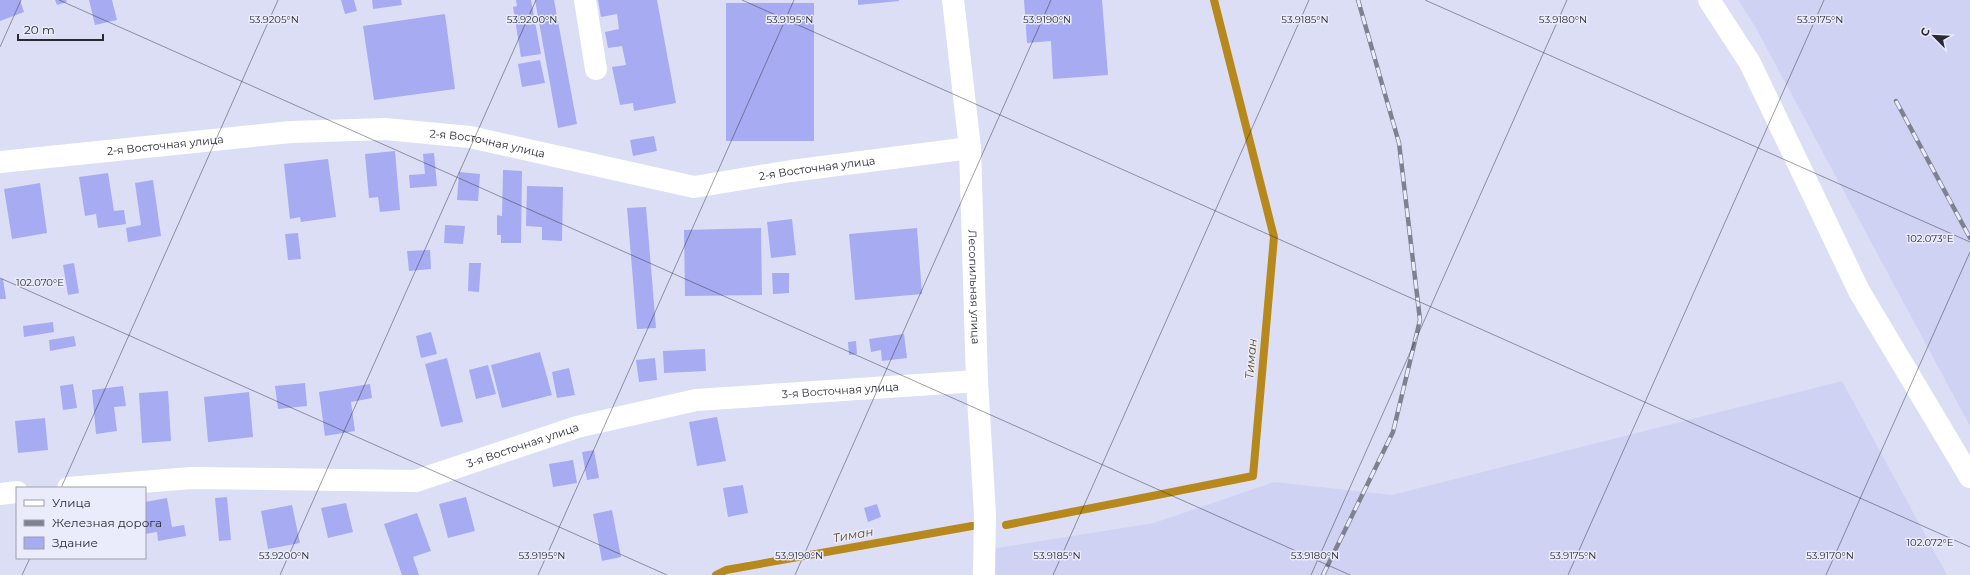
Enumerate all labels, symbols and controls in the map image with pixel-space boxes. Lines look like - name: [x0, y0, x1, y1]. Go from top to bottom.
- text: 53.9205°N: [249, 13, 299, 26]
- text: 53.9200°N: [507, 13, 557, 26]
- text: 53.9195°N: [767, 13, 814, 26]
- text: 53.9190°N: [1023, 13, 1071, 26]
- text: 53.9185°N: [1281, 13, 1329, 26]
- text: 53.9180°N: [1539, 13, 1587, 26]
- text: 53.9175°N: [1797, 13, 1843, 26]
- scale bar: [18, 16, 103, 42]
- north arrow: [1914, 16, 1954, 56]
- text: 20 m: [24, 22, 55, 37]
- text: С: [1917, 25, 1933, 38]
- street label: 2-я Восточная улица: [429, 126, 546, 161]
- street label: 2-я Восточная улица: [106, 132, 224, 158]
- street label: 2-я Восточная улица: [758, 153, 876, 183]
- street label: Лесопильная улица: [965, 230, 983, 344]
- text: 102.073°E: [1907, 232, 1954, 245]
- text: 102.070°E: [16, 276, 64, 289]
- water label: Тиман: [1241, 338, 1260, 380]
- street label: 3-я Восточная улица: [781, 379, 899, 401]
- street label: 3-я Восточная улица: [465, 420, 581, 471]
- legend: [16, 487, 146, 559]
- text: Улица: [52, 495, 91, 510]
- text: Железная дорога: [52, 515, 162, 530]
- water label: Тиман: [831, 524, 874, 545]
- text: Здание: [52, 535, 98, 550]
- text: 102.072°E: [1906, 536, 1954, 549]
- text: 53.9200°N: [259, 549, 309, 562]
- text: 53.9195°N: [519, 549, 566, 562]
- text: 53.9190°N: [775, 549, 823, 562]
- text: 53.9185°N: [1033, 549, 1081, 562]
- text: 53.9180°N: [1291, 549, 1339, 562]
- text: 53.9175°N: [1550, 549, 1596, 562]
- text: 53.9170°N: [1806, 549, 1854, 562]

